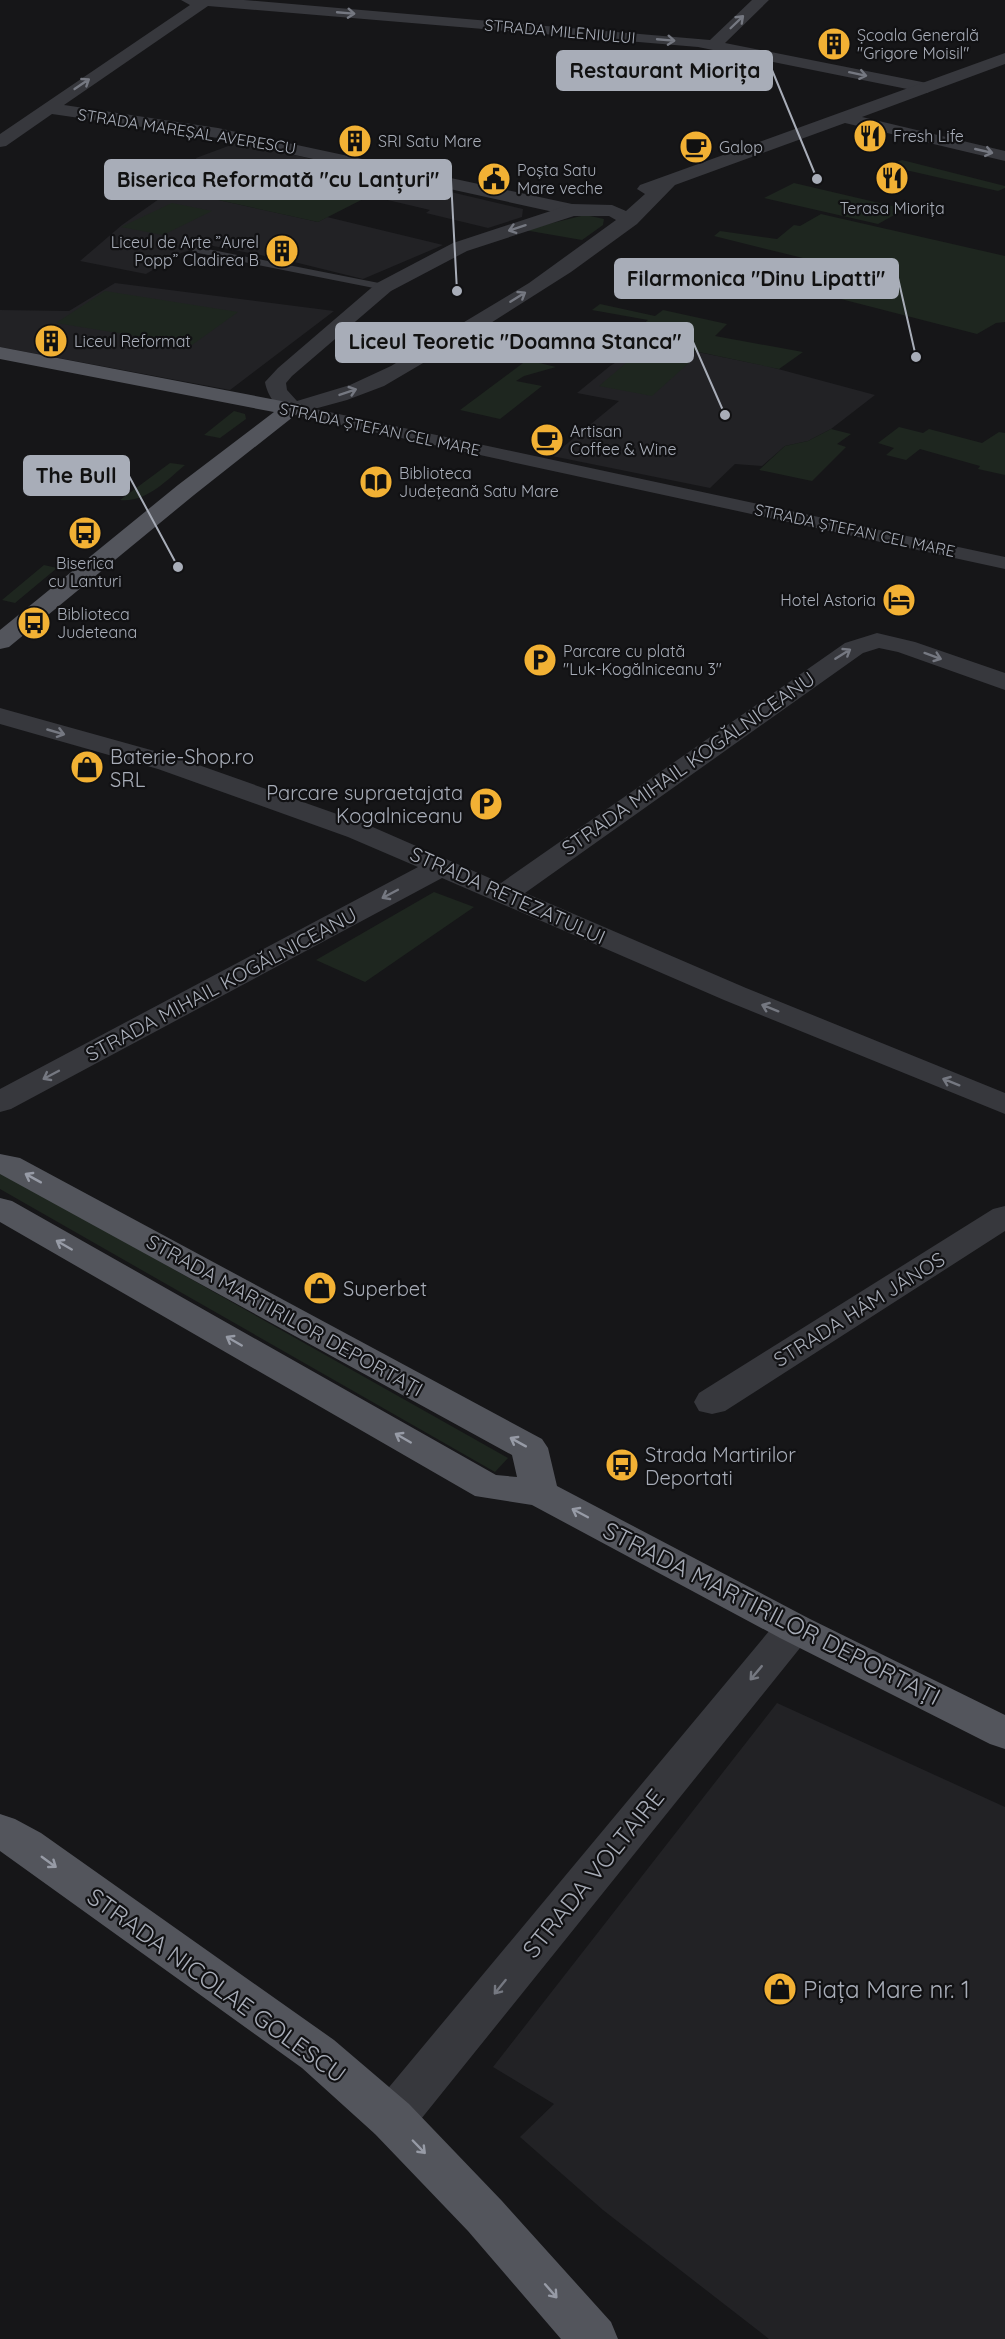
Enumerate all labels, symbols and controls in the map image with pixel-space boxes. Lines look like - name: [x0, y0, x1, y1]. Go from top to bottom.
- one-way arrow: [335, 8, 355, 19]
- street label: STRADA MILENIULUI: [484, 14, 636, 48]
- one-way arrow: [730, 15, 745, 30]
- place label: Școala Generală "Grigore Moisil": [857, 25, 979, 63]
- building icon: Școala Generală "Grigore Moisil": [816, 26, 852, 62]
- one-way arrow: [655, 35, 675, 46]
- callout: Restaurant Miorița: [557, 51, 772, 90]
- text: Restaurant Miorița: [570, 57, 760, 85]
- one-way arrow: [847, 69, 867, 80]
- one-way arrow: [73, 78, 90, 90]
- street label: STRADA MAREȘAL AVERESCU: [76, 104, 298, 158]
- restaurant icon: Fresh Life: [852, 118, 888, 154]
- building icon: SRI Satu Mare: [337, 123, 373, 159]
- place label: Fresh Life: [893, 126, 964, 146]
- cafe icon: Galop: [678, 129, 714, 165]
- place label: SRI Satu Mare: [378, 131, 481, 151]
- place label: Galop: [719, 137, 763, 157]
- one-way arrow: [974, 146, 993, 158]
- callout: Biserica Reformată "cu Lanțuri": [105, 160, 451, 199]
- place label: Poșta Satu Mare veche: [517, 160, 603, 198]
- restaurant icon: Terasa Miorița: [874, 160, 910, 196]
- public building icon: Poșta Satu Mare veche: [476, 161, 512, 197]
- text: Biserica Reformată "cu Lanțuri": [117, 166, 439, 194]
- place label: Terasa Miorița: [839, 198, 945, 218]
- one-way arrow: [508, 223, 527, 234]
- place label: Liceul de Arte ”Aurel Popp” Cladirea B: [111, 232, 259, 270]
- building icon: Liceul de Arte ”Aurel Popp” Cladirea B: [264, 233, 300, 269]
- callout: Filarmonica "Dinu Lipatti": [615, 259, 898, 298]
- text: Filarmonica "Dinu Lipatti": [627, 265, 885, 291]
- one-way arrow: [509, 291, 525, 303]
- building icon: Liceul Reformat: [33, 323, 69, 359]
- callout: Liceul Teoretic "Doamna Stanca": [336, 323, 693, 362]
- text: Liceul Teoretic "Doamna Stanca": [349, 328, 681, 354]
- place label: Liceul Reformat: [74, 331, 191, 351]
- one-way arrow: [338, 386, 357, 397]
- street label: STRADA ȘTEFAN CEL MARE: [278, 398, 482, 460]
- place label: Artisan Coffee & Wine: [570, 421, 676, 459]
- cafe icon: Artisan Coffee & Wine: [529, 422, 565, 458]
- callout: The Bull: [24, 456, 129, 495]
- text: The Bull: [35, 462, 117, 488]
- place label: Biblioteca Judeţeană Satu Mare: [399, 463, 559, 501]
- library icon: Biblioteca Judeţeană Satu Mare: [358, 464, 394, 500]
- street label: STRADA ȘTEFAN CEL MARE: [753, 499, 957, 561]
- bus stop icon: Biserica cu Lanturi: [67, 515, 103, 551]
- place label: Biserica cu Lanturi: [48, 553, 122, 591]
- hotel icon: Hotel Astoria: [881, 582, 917, 618]
- place label: Hotel Astoria: [780, 590, 876, 610]
- place label: Biblioteca Judeteana: [57, 604, 137, 642]
- bus stop icon: Biblioteca Judeteana: [16, 605, 52, 641]
- place label: Parcare cu plată "Luk-Kogălniceanu 3": [563, 641, 722, 679]
- parking icon: Parcare cu plată "Luk-Kogălniceanu 3": [522, 642, 558, 678]
- one-way arrow: [835, 648, 852, 661]
- one-way arrow: [923, 651, 941, 662]
- street label: STRADA MIHAIL KOGĂLNICEANU: [556, 666, 820, 860]
- one-way arrow: [46, 727, 65, 738]
- place label: Baterie-Shop.ro SRL: [110, 744, 254, 792]
- shop icon: Baterie-Shop.ro SRL: [69, 749, 105, 785]
- place label: Parcare supraetajata Kogalniceanu: [266, 780, 463, 828]
- parking icon: Parcare supraetajata Kogalniceanu: [468, 786, 504, 822]
- street label: STRADA RETEZATULUI: [406, 841, 610, 949]
- one-way arrow: [382, 888, 399, 900]
- street label: STRADA MIHAIL KOGĂLNICEANU: [81, 902, 361, 1066]
- one-way arrow: [762, 1002, 780, 1013]
- one-way arrow: [43, 1070, 61, 1081]
- one-way arrow: [942, 1076, 961, 1087]
- one-way arrow: [24, 1172, 42, 1183]
- street label: STRADA MARTIRILOR DEPORTAȚI: [142, 1228, 428, 1402]
- one-way arrow: [56, 1238, 73, 1250]
- street label: STRADA HÁM JÁNOS: [769, 1246, 949, 1372]
- shop icon: Superbet: [302, 1270, 338, 1306]
- place label: Superbet: [343, 1276, 427, 1301]
- one-way arrow: [226, 1335, 243, 1347]
- one-way arrow: [395, 1432, 412, 1444]
- one-way arrow: [509, 1436, 527, 1447]
- place label: Strada Martirilor Deportati: [645, 1442, 796, 1490]
- bus stop icon: Strada Martirilor Deportati: [604, 1447, 640, 1483]
- one-way arrow: [572, 1507, 589, 1519]
- street label: STRADA MARTIRILOR DEPORTAȚI: [598, 1515, 946, 1711]
- one-way arrow: [749, 1665, 763, 1680]
- street label: STRADA VOLTAIRE: [516, 1782, 670, 1964]
- one-way arrow: [41, 1856, 57, 1868]
- street label: STRADA NICOLAE GOLESCU: [82, 1881, 352, 2089]
- shop icon: Piața Mare nr. 1: [762, 1971, 798, 2007]
- place label: Piața Mare nr. 1: [803, 1974, 970, 2004]
- one-way arrow: [494, 1978, 507, 1994]
- one-way arrow: [412, 2139, 426, 2154]
- one-way arrow: [544, 2283, 558, 2298]

